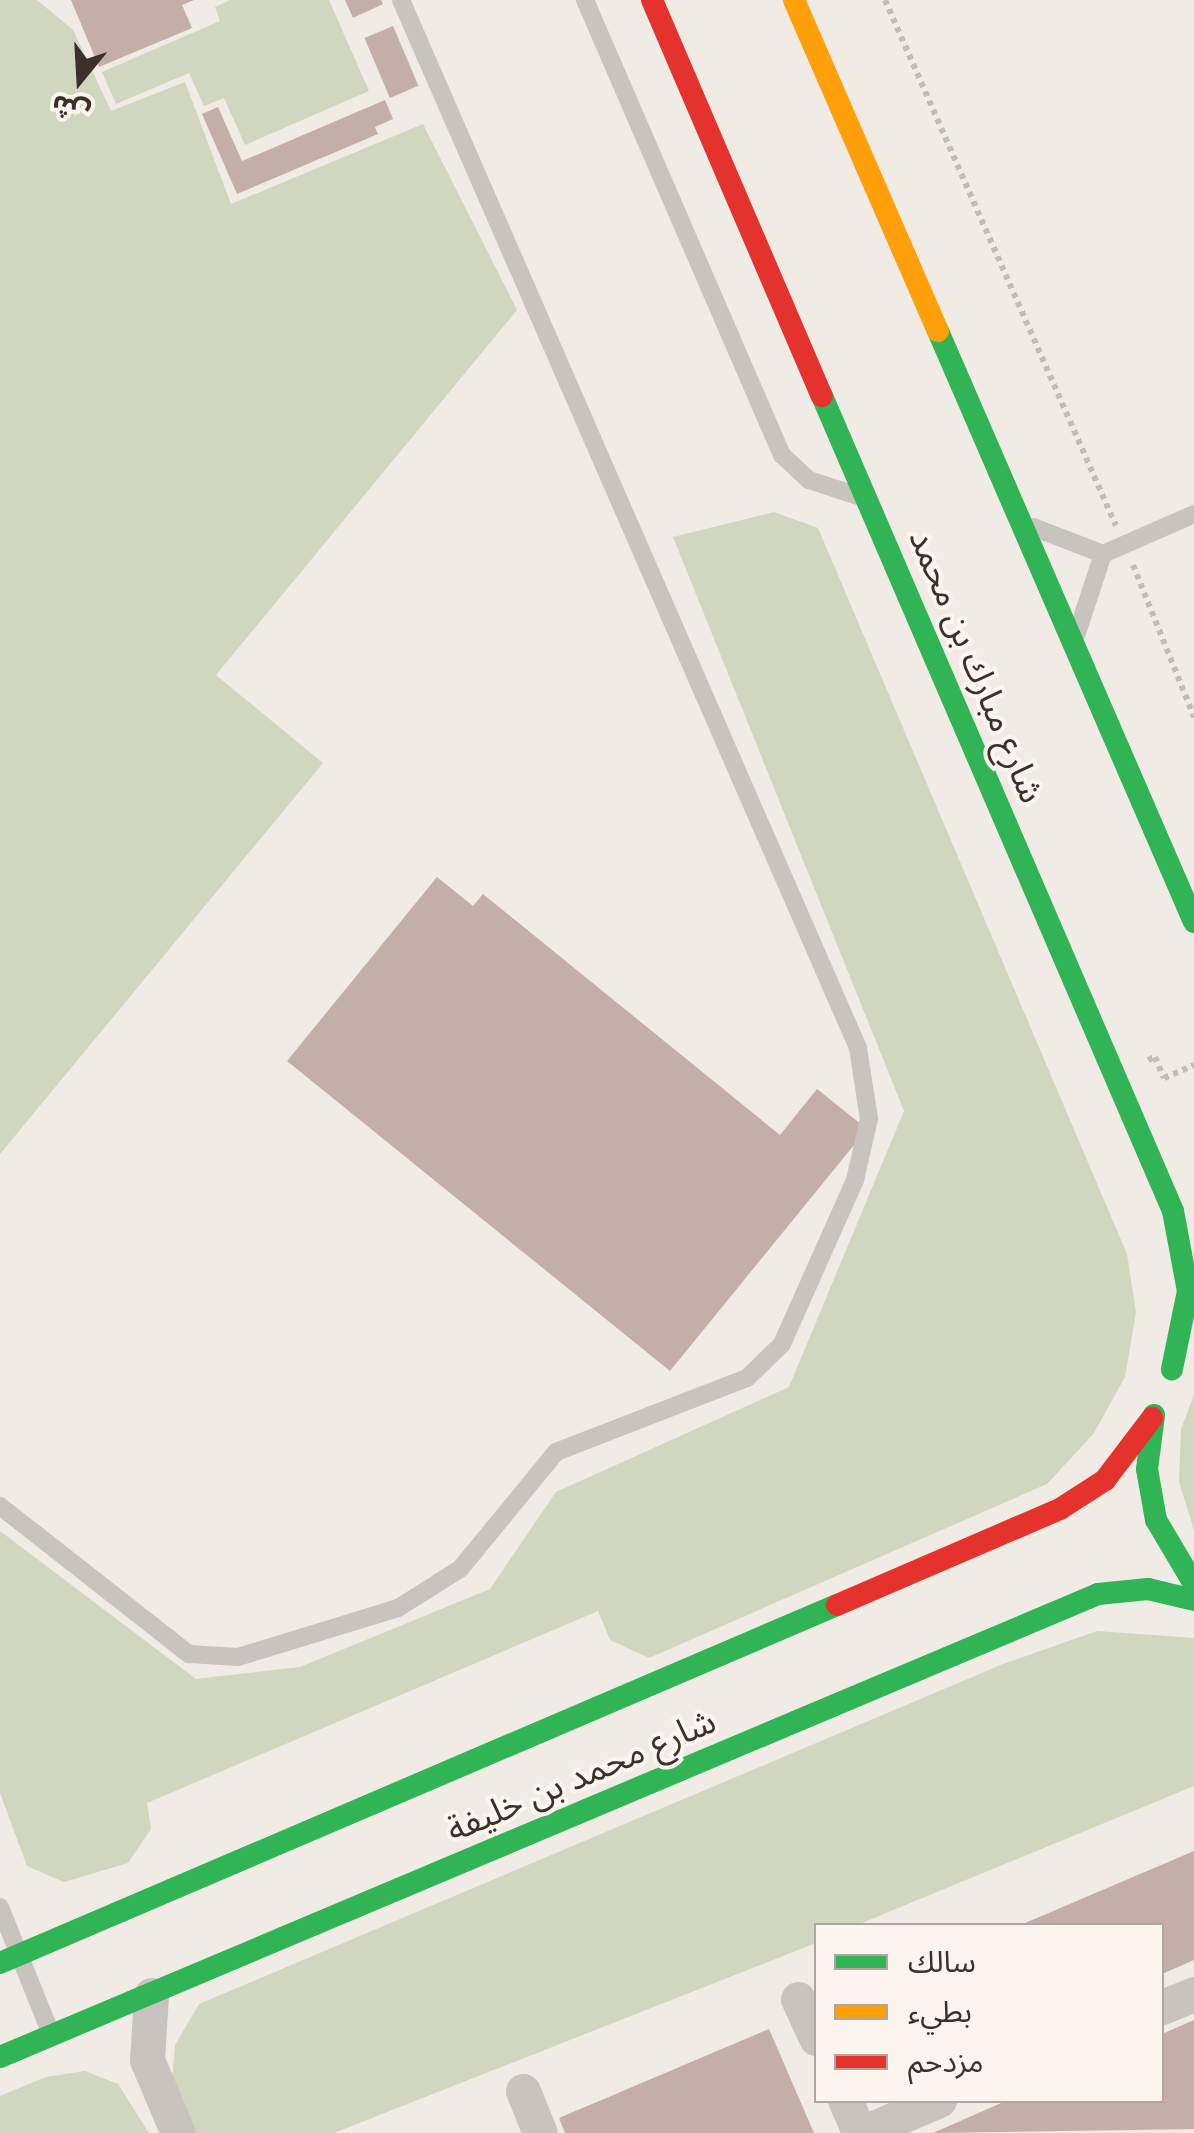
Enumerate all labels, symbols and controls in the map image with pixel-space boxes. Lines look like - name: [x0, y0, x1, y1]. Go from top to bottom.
- north arrow: [30, 30, 130, 130]
- text: ش: [47, 87, 94, 131]
- street label: شارع مبارك بن محمد: [900, 523, 1054, 809]
- street label: شارع محمد بن خليفة: [440, 1699, 722, 1851]
- legend: [814, 1923, 1164, 2103]
- text: سالك: [908, 1944, 976, 1979]
- text: بطيء: [908, 1994, 972, 2029]
- text: مزدحم: [908, 2044, 984, 2079]

